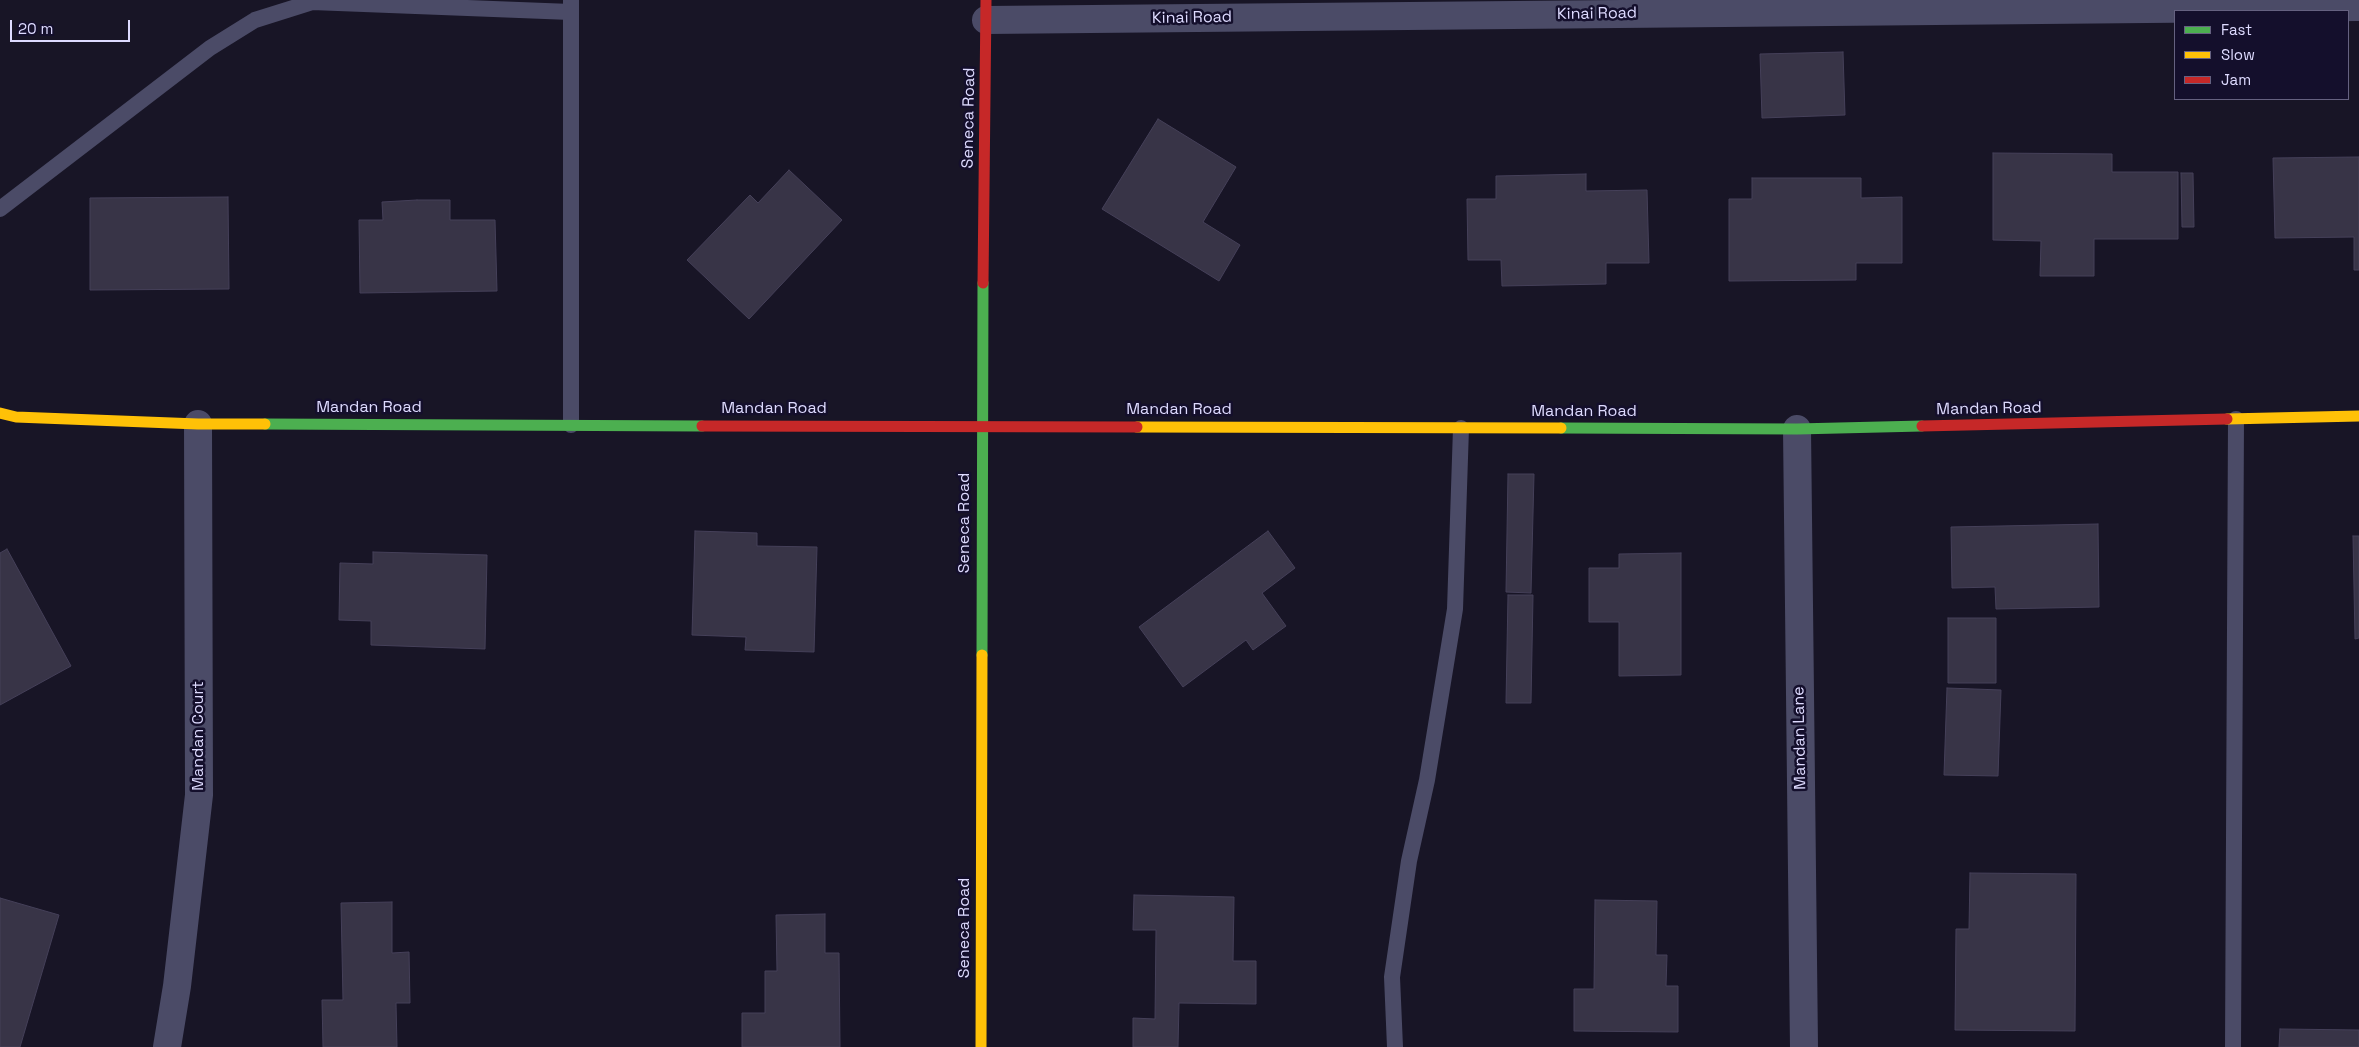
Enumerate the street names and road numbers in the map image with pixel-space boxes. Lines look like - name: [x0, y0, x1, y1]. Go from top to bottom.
- street label: Kinai Road: [1557, 4, 1637, 24]
- street label: Kinai Road: [1152, 8, 1232, 28]
- street label: Seneca Road: [959, 67, 979, 169]
- street label: Mandan Road: [316, 398, 422, 418]
- street label: Mandan Road: [1936, 398, 2042, 420]
- street label: Mandan Road: [721, 399, 827, 419]
- street label: Mandan Road: [1126, 400, 1232, 420]
- street label: Mandan Road: [1531, 402, 1637, 422]
- street label: Seneca Road: [955, 473, 975, 573]
- street label: Mandan Court: [189, 681, 209, 791]
- street label: Mandan Lane: [1789, 686, 1811, 790]
- street label: Seneca Road: [955, 878, 975, 978]

